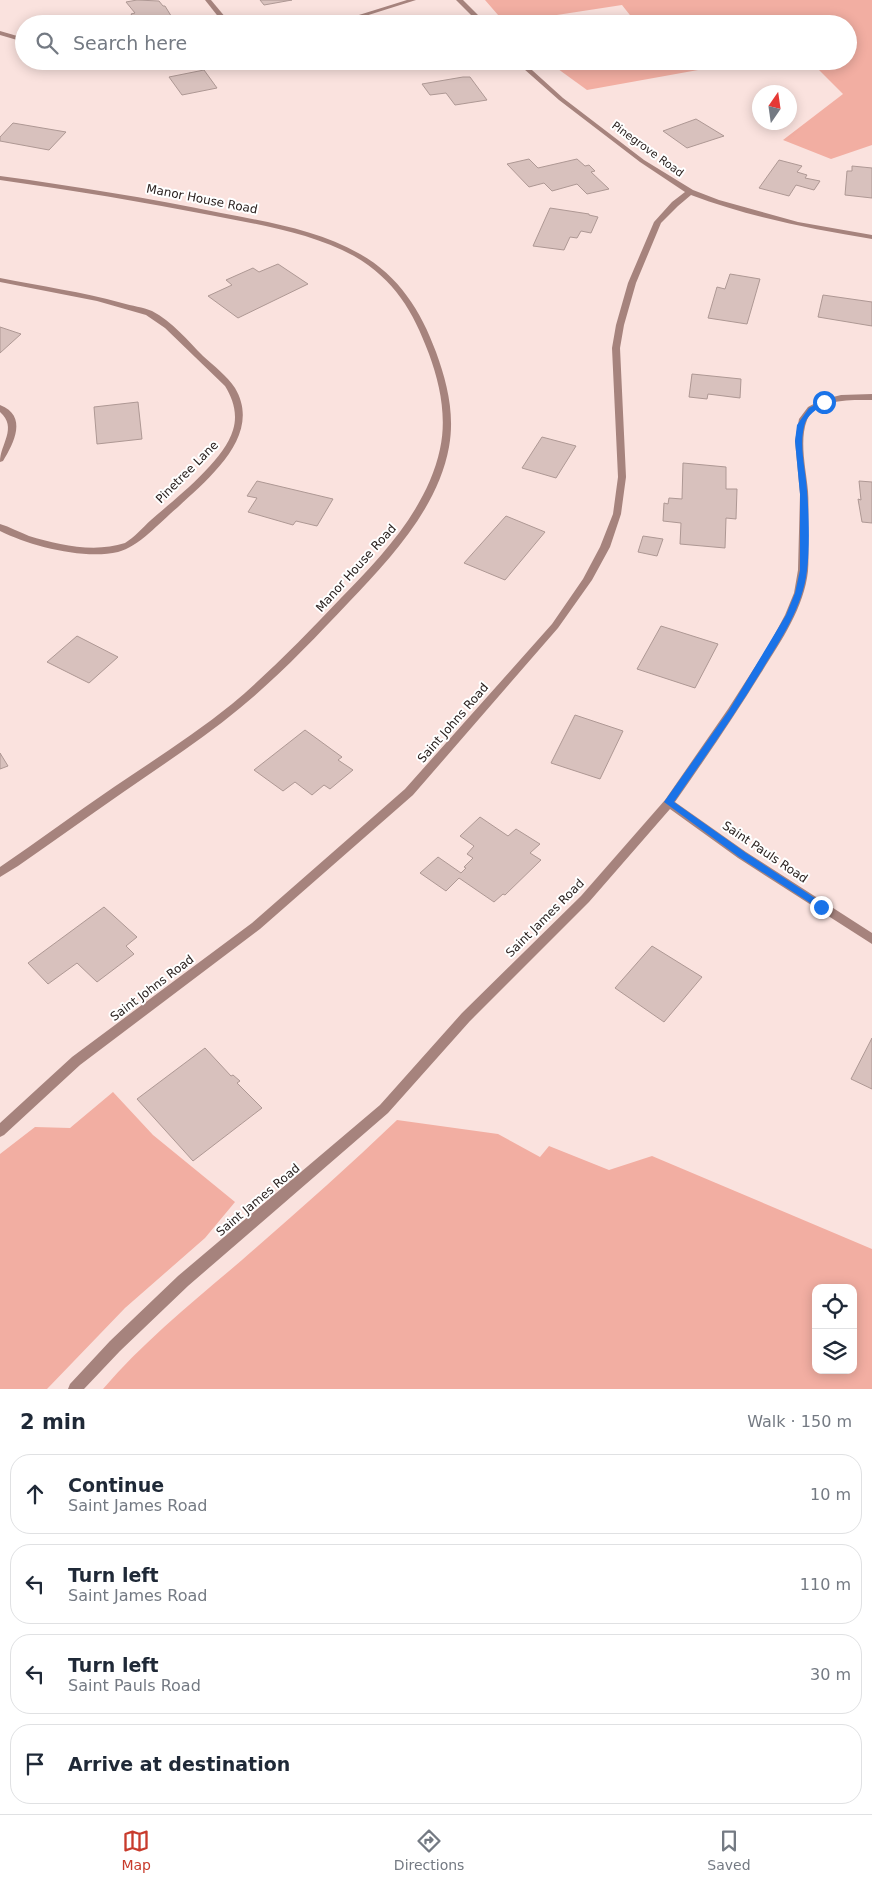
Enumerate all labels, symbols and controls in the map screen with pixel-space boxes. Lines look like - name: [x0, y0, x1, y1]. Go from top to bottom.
- search box: [15, 15, 857, 70]
- icon: search: [33, 29, 61, 57]
- text: Search here: [73, 32, 187, 54]
- north arrow: [752, 85, 797, 130]
- street label: Pinegrove Road: [609, 119, 686, 180]
- street label: Manor House Road: [145, 181, 259, 217]
- route start: [813, 391, 836, 414]
- street label: Pinetree Lane: [153, 438, 221, 506]
- street label: Manor House Road: [313, 521, 399, 615]
- street label: Saint Johns Road: [415, 680, 491, 766]
- street label: Saint Pauls Road: [720, 818, 810, 886]
- street label: Saint James Road: [503, 876, 587, 960]
- route end: [810, 896, 833, 919]
- street label: Saint Johns Road: [108, 952, 196, 1024]
- street label: Saint James Road: [213, 1161, 303, 1239]
- map controls: [812, 1284, 857, 1374]
- button: locate: [812, 1284, 857, 1329]
- button: layers: [812, 1329, 857, 1374]
- text: 2 min: [20, 1410, 86, 1434]
- text: Walk · 150 m: [747, 1412, 852, 1431]
- text: Continue: [68, 1474, 164, 1496]
- icon: ahead: [21, 1480, 49, 1508]
- text: 10 m: [810, 1485, 851, 1504]
- text: Saint James Road: [68, 1496, 207, 1515]
- text: Turn left: [68, 1564, 159, 1586]
- icon: left: [21, 1570, 49, 1598]
- text: 110 m: [800, 1575, 851, 1594]
- text: Saint James Road: [68, 1586, 207, 1605]
- text: Turn left: [68, 1654, 159, 1676]
- icon: left: [21, 1660, 49, 1688]
- text: 30 m: [810, 1665, 851, 1684]
- text: Saint Pauls Road: [68, 1676, 201, 1695]
- icon: arrive: [21, 1750, 49, 1778]
- text: Arrive at destination: [68, 1753, 290, 1775]
- tab: Map: [121, 1827, 151, 1873]
- tab: Directions: [394, 1827, 464, 1873]
- tab: Saved: [707, 1827, 751, 1873]

